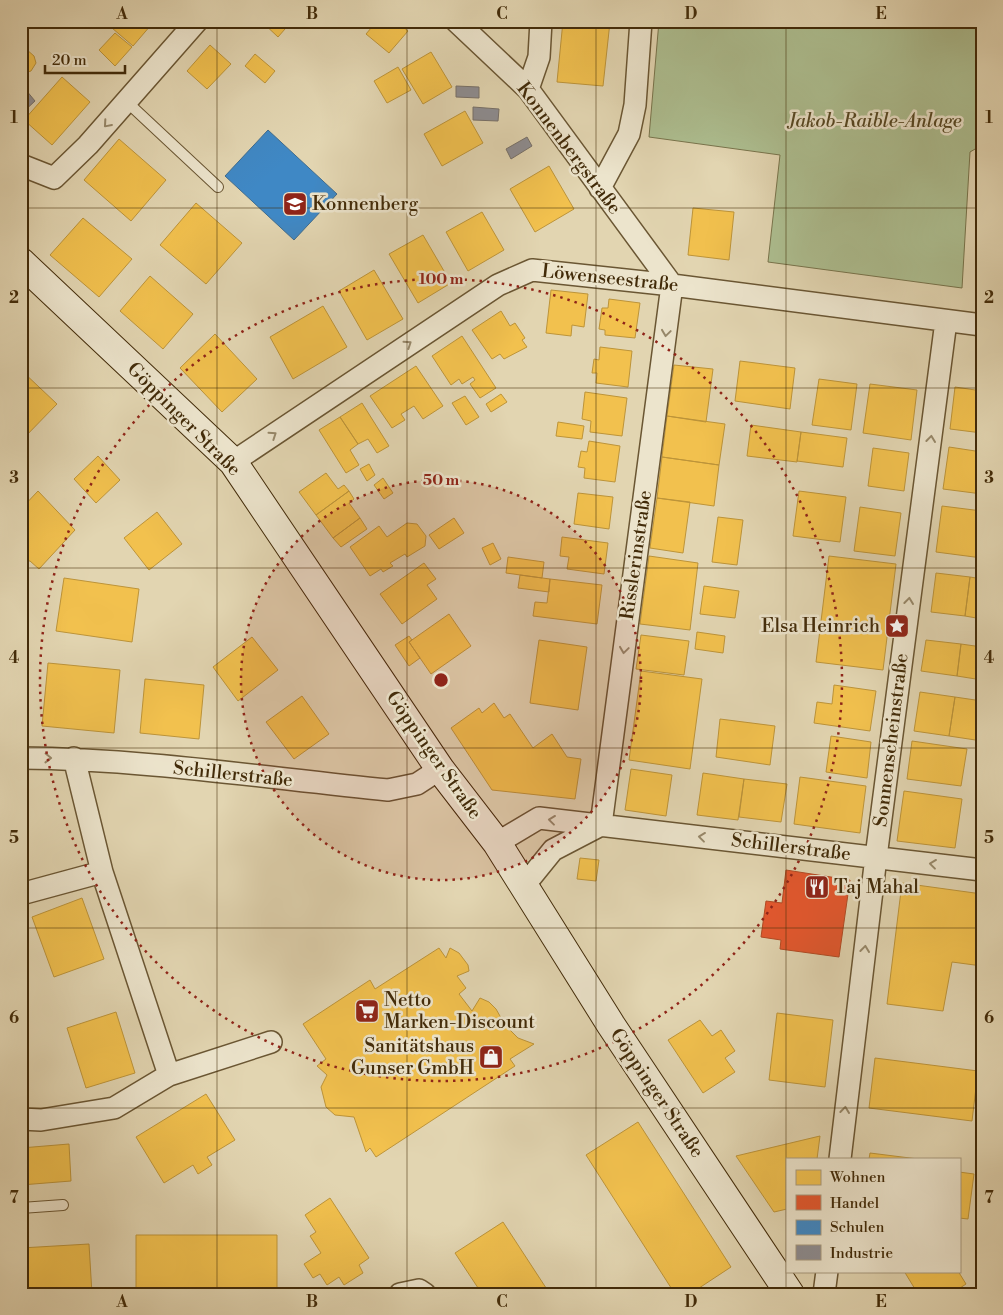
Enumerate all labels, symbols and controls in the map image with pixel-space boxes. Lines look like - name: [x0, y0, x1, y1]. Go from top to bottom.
- text: A: [115, 4, 128, 24]
- text: B: [306, 4, 318, 24]
- text: C: [496, 4, 508, 24]
- text: D: [685, 4, 698, 24]
- text: E: [875, 4, 887, 24]
- scale bar: [45, 42, 125, 74]
- text: 20 m: [52, 51, 87, 70]
- street label: Konnenbergstraße: [511, 77, 627, 219]
- text: 1: [10, 108, 18, 128]
- text: 1: [985, 108, 993, 128]
- park label: Jakob-Raible-Anlage: [786, 109, 962, 133]
- one-way arrow: [104, 118, 113, 127]
- school or university icon: Konnenberg: [282, 191, 308, 217]
- place label: Konnenberg: [312, 192, 418, 216]
- street label: Löwenseestraße: [540, 259, 680, 297]
- text: 100 m: [419, 270, 464, 289]
- text: 2: [9, 288, 19, 308]
- text: 2: [984, 288, 994, 308]
- one-way arrow: [661, 329, 671, 338]
- one-way arrow: [403, 341, 412, 350]
- street label: Göppinger Straße: [122, 357, 246, 481]
- one-way arrow: [268, 432, 277, 441]
- one-way arrow: [925, 435, 935, 444]
- text: 3: [9, 468, 19, 488]
- text: 3: [984, 468, 994, 488]
- text: 50 m: [423, 471, 459, 490]
- street label: Risslerinstraße: [615, 489, 657, 621]
- one-way arrow: [904, 596, 914, 605]
- place icon: Elsa Heinrich: [884, 613, 910, 639]
- place label: Elsa Heinrich: [761, 614, 880, 638]
- one-way arrow: [619, 647, 630, 655]
- text: 4: [9, 648, 20, 668]
- text: 4: [984, 648, 995, 668]
- street label: Sonnenscheinstraße: [868, 652, 914, 828]
- centre of rings: [432, 671, 450, 689]
- street label: Göppinger Straße: [381, 686, 487, 824]
- one-way arrow: [44, 753, 52, 763]
- street label: Schillerstraße: [172, 756, 294, 792]
- one-way arrow: [548, 815, 556, 826]
- text: 5: [9, 828, 19, 848]
- street label: Schillerstraße: [730, 828, 852, 866]
- text: 5: [984, 828, 994, 848]
- one-way arrow: [698, 832, 706, 843]
- one-way arrow: [929, 859, 937, 870]
- restaurant icon: Taj Mahal: [804, 874, 830, 900]
- place label: Taj Mahal: [834, 875, 919, 899]
- one-way arrow: [859, 945, 870, 953]
- place label: Netto Marken-Discount: [384, 988, 535, 1034]
- supermarket icon: Netto Marken-Discount: [354, 998, 380, 1024]
- text: 6: [9, 1008, 19, 1028]
- text: 6: [984, 1008, 994, 1028]
- street label: Göppinger Straße: [605, 1024, 709, 1162]
- place label: Sanitätshaus Gunser GmbH: [351, 1034, 474, 1080]
- shop icon: Sanitätshaus Gunser GmbH: [478, 1044, 504, 1070]
- one-way arrow: [839, 1106, 850, 1114]
- legend: [786, 1158, 960, 1272]
- text: Wohnen: [829, 1168, 885, 1187]
- text: 7: [9, 1188, 19, 1208]
- text: 7: [984, 1188, 994, 1208]
- text: Handel: [830, 1194, 880, 1213]
- text: Schulen: [830, 1218, 885, 1237]
- text: Industrie: [830, 1244, 893, 1263]
- text: A: [115, 1292, 128, 1312]
- text: B: [306, 1292, 318, 1312]
- text: C: [496, 1292, 508, 1312]
- text: D: [685, 1292, 698, 1312]
- text: E: [875, 1292, 887, 1312]

